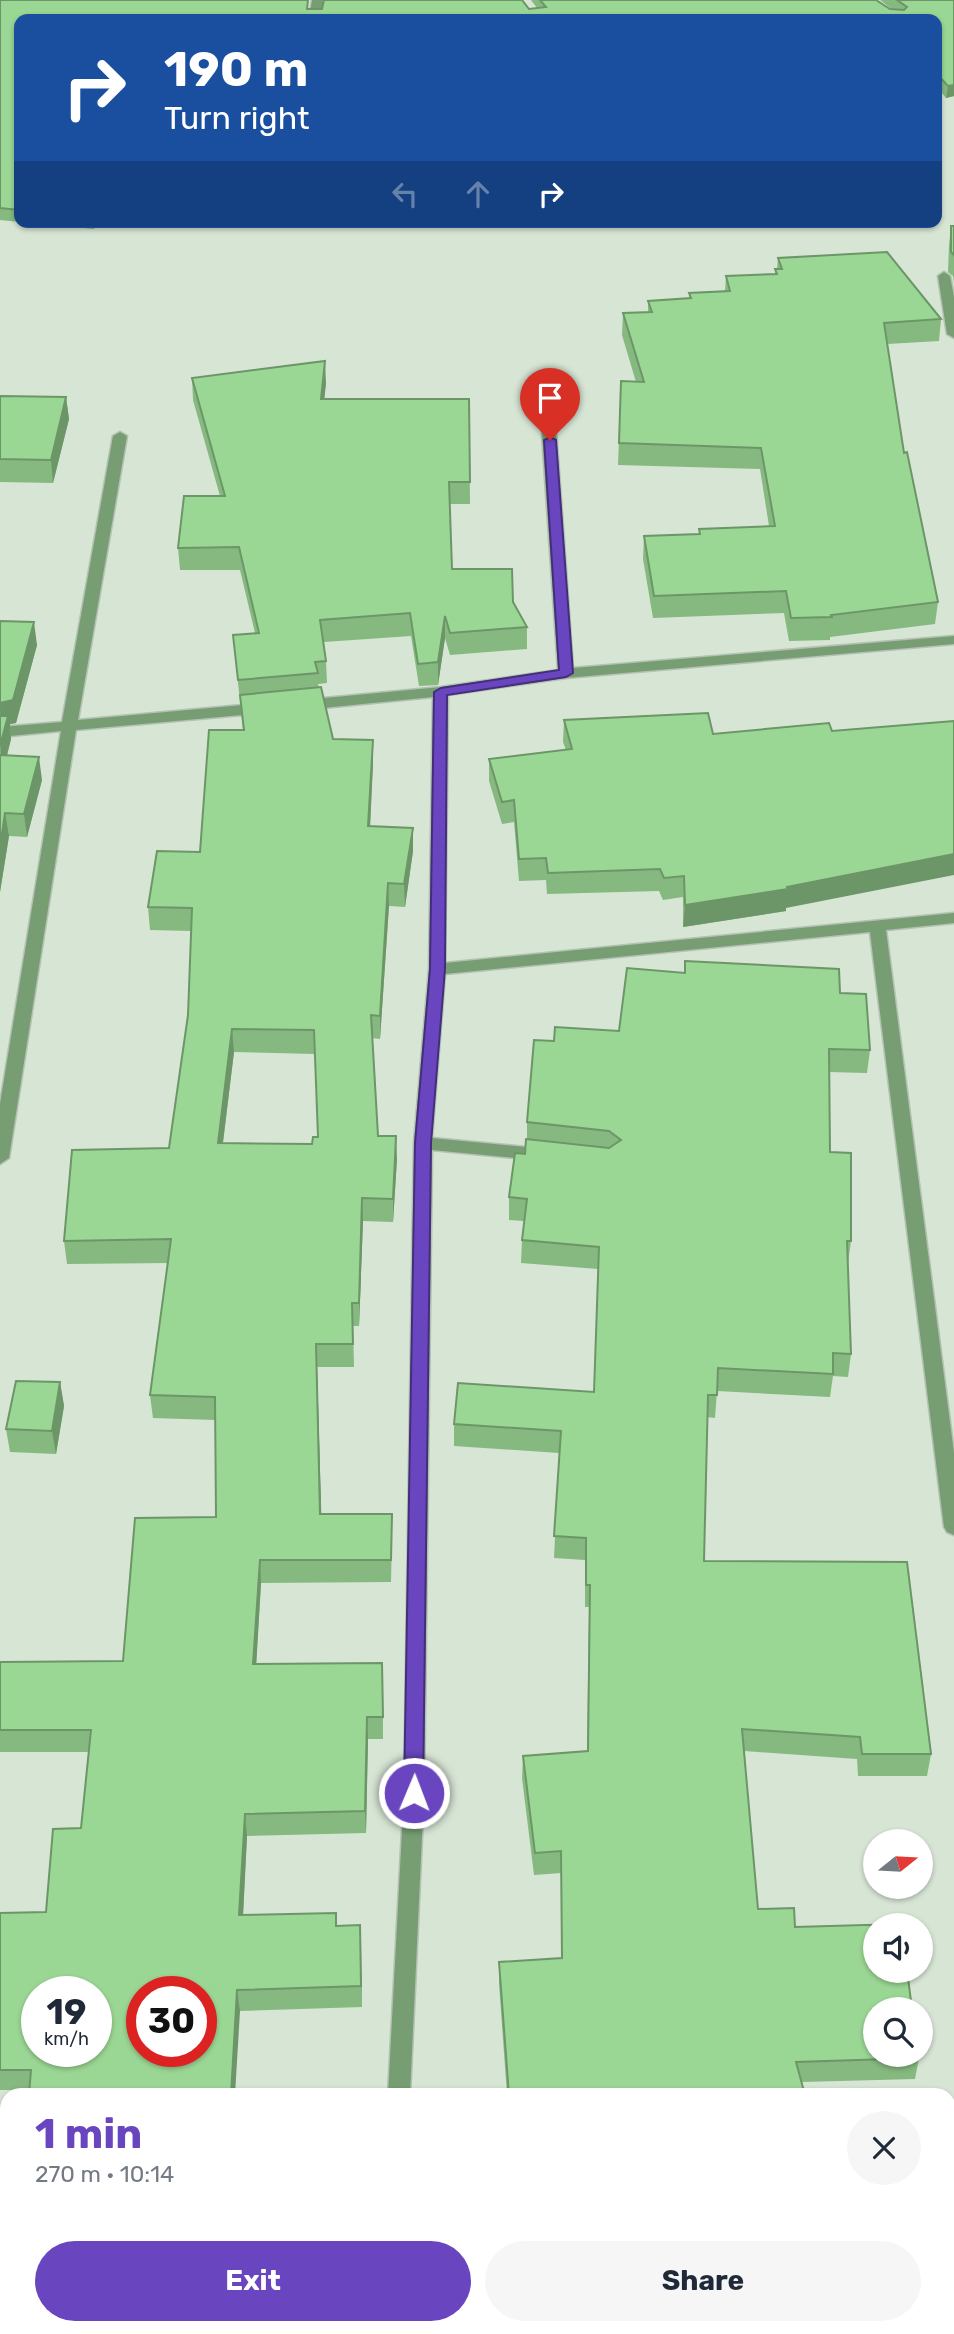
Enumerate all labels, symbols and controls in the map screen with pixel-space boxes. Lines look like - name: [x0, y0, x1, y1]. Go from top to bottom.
- text: 190 m: [164, 40, 308, 98]
- icon: right: [49, 42, 140, 133]
- text: Turn right: [164, 99, 309, 137]
- icon: left: [386, 175, 424, 213]
- icon: ahead: [459, 175, 497, 213]
- icon: right: [532, 175, 570, 213]
- pin: [520, 368, 580, 440]
- icon: arrive: [531, 379, 569, 417]
- position arrow: [377, 1756, 451, 1830]
- north arrow: [863, 1829, 933, 1899]
- map controls: [863, 1829, 933, 2067]
- button: sound: [863, 1913, 933, 1983]
- speed limit sign: 30: [126, 1976, 217, 2067]
- text: 19: [47, 1991, 86, 2033]
- button: search: [863, 1997, 933, 2067]
- text: km/h: [44, 2028, 89, 2050]
- text: 1 min: [35, 2109, 142, 2159]
- button: close: [847, 2111, 921, 2185]
- text: 270 m · 10:14: [35, 2160, 174, 2188]
- button: Exit: [35, 2241, 471, 2321]
- button: Share: [485, 2241, 921, 2321]

